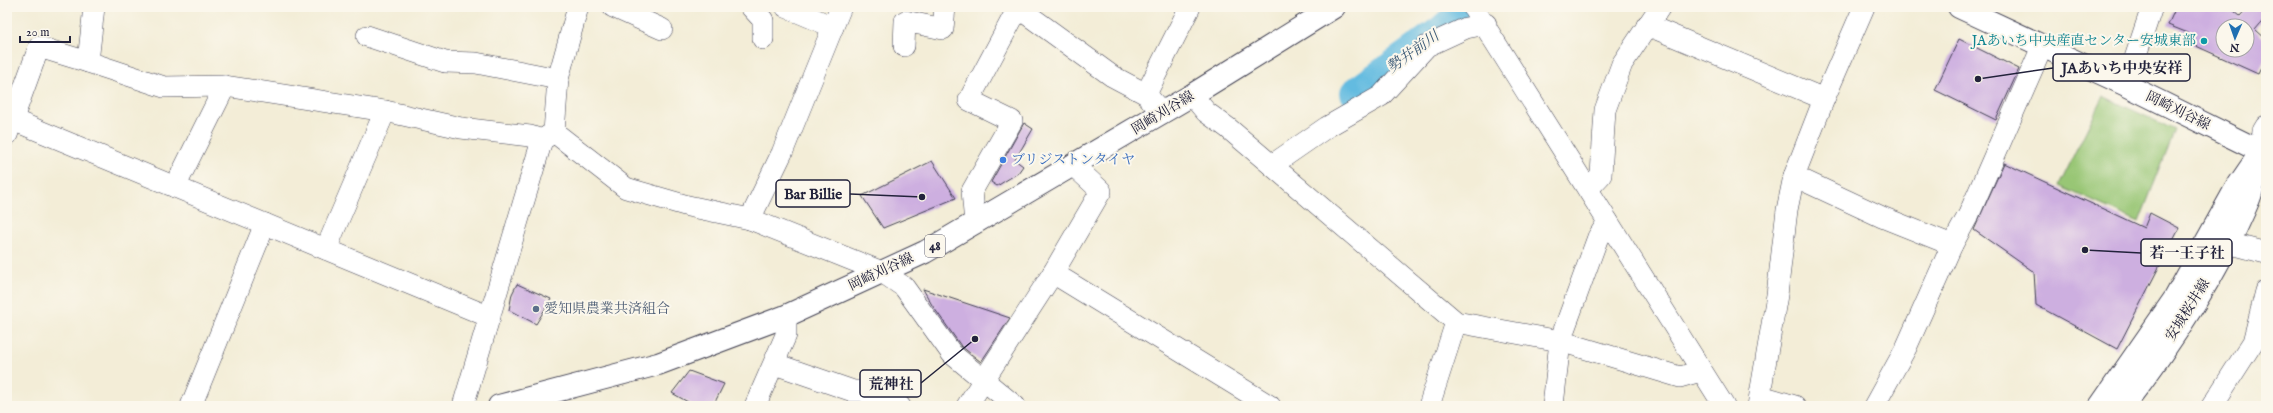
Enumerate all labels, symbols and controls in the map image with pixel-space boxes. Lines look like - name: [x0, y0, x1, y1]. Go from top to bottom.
- scale bar: [20, 18, 70, 44]
- north arrow: [2215, 18, 2255, 58]
- text: 20 m: [26, 25, 49, 40]
- water label: 勢井前川: [1383, 26, 1444, 77]
- place label: JAあいち中央産直センター安城東部: [1970, 32, 2196, 50]
- marker: JAあいち中央産直センター安城東部: [2199, 36, 2209, 46]
- text: N: [2229, 40, 2241, 54]
- callout: JAあいち中央安祥: [2053, 54, 2190, 81]
- text: JAあいち中央安祥: [2060, 59, 2182, 78]
- street label: 岡崎刈谷線: [1128, 87, 1198, 139]
- street label: 岡崎刈谷線: [2143, 88, 2213, 134]
- place label: ブリジストンタイヤ: [1011, 151, 1135, 169]
- marker: ブリジストンタイヤ: [998, 155, 1008, 165]
- callout: Bar Billie: [776, 180, 850, 207]
- text: Bar Billie: [784, 185, 842, 204]
- road number: 48: [925, 235, 945, 257]
- callout: 若一王子社: [2141, 239, 2232, 266]
- text: 若一王子社: [2149, 244, 2225, 263]
- street label: 岡崎刈谷線: [845, 249, 917, 295]
- street label: 安城桜井線: [2162, 276, 2214, 344]
- place label: 愛知県農業共済組合: [544, 300, 670, 318]
- marker: 愛知県農業共済組合: [531, 304, 541, 314]
- callout: 荒神社: [860, 370, 921, 397]
- text: 荒神社: [868, 375, 914, 394]

